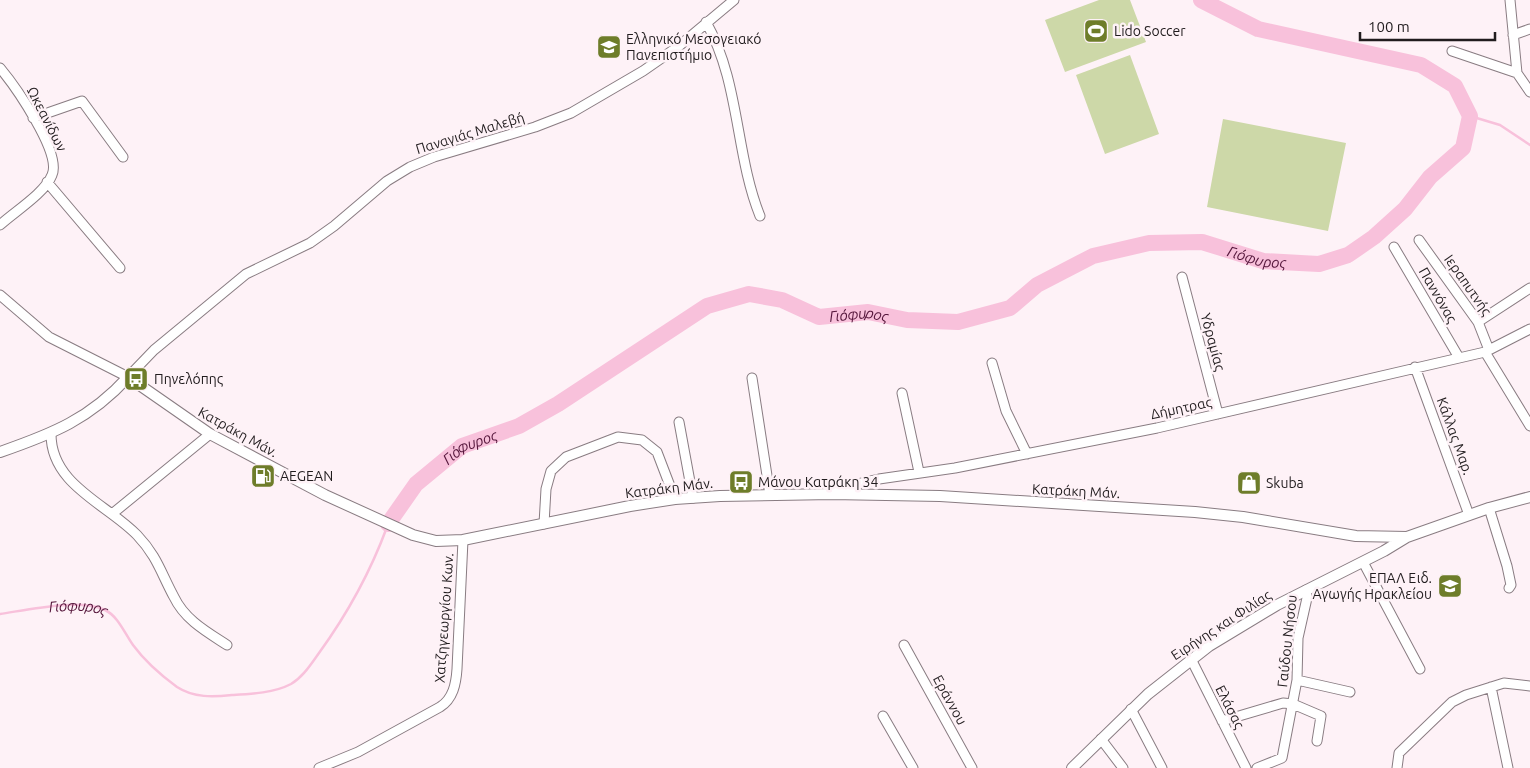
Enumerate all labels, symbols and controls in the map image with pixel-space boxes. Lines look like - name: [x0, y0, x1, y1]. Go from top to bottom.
- scale bar: [1360, 10, 1495, 42]
- sports icon: Lido Soccer: [1083, 18, 1109, 44]
- text: 100 m: [1368, 18, 1410, 35]
- place label: Lido Soccer: [1114, 23, 1186, 39]
- place label: Ελληνικό Μεσογειακό Πανεπιστήμιο: [626, 31, 761, 63]
- school or university icon: Ελληνικό Μεσογειακό Πανεπιστήμιο: [596, 34, 622, 60]
- street label: Ωκεανίδων: [24, 84, 70, 154]
- street label: Παναγιάς Μαλεβή: [414, 109, 526, 157]
- water label: Γιόφυρος: [1226, 242, 1287, 271]
- street label: Ιεραπυτνής: [1441, 251, 1495, 319]
- street label: Παννόνας: [1416, 264, 1461, 326]
- water label: Γιόφυρος: [828, 303, 890, 325]
- street label: Υδραμίας: [1198, 311, 1229, 373]
- bus stop icon: Πηνελόπης: [123, 366, 149, 392]
- place label: Πηνελόπης: [154, 371, 224, 387]
- street label: Δήμητρας: [1149, 394, 1214, 422]
- street label: Κάλλας Μαρ.: [1434, 395, 1476, 477]
- street label: Κατράκη Μάν.: [196, 404, 280, 460]
- water label: Γιόφυρος: [439, 426, 500, 467]
- fuel station icon: AEGEAN: [250, 463, 276, 489]
- place label: AEGEAN: [280, 468, 333, 484]
- bus stop icon: Μάνου Κατράκη 34: [728, 469, 754, 495]
- shop icon: Skuba: [1236, 470, 1262, 496]
- place label: Μάνου Κατράκη 34: [758, 474, 878, 490]
- street label: Κατράκη Μάν.: [624, 475, 714, 501]
- place label: Skuba: [1266, 475, 1304, 491]
- street label: Κατράκη Μάν.: [1031, 481, 1121, 501]
- street label: Χατζηγεωργίου Κων.: [431, 552, 457, 684]
- place label: ΕΠΑΛ Ειδ. Αγωγής Ηρακλείου: [1313, 570, 1432, 602]
- school or university icon: ΕΠΑΛ Ειδ. Αγωγής Ηρακλείου: [1437, 573, 1463, 599]
- street label: Ειρήνης και Φιλίας: [1168, 586, 1275, 663]
- street label: Γαύδου Νήσου: [1274, 594, 1300, 688]
- water label: Γιόφυρος: [48, 596, 111, 619]
- street label: Εράννου: [930, 672, 970, 728]
- street label: Ελάσας: [1212, 683, 1248, 732]

